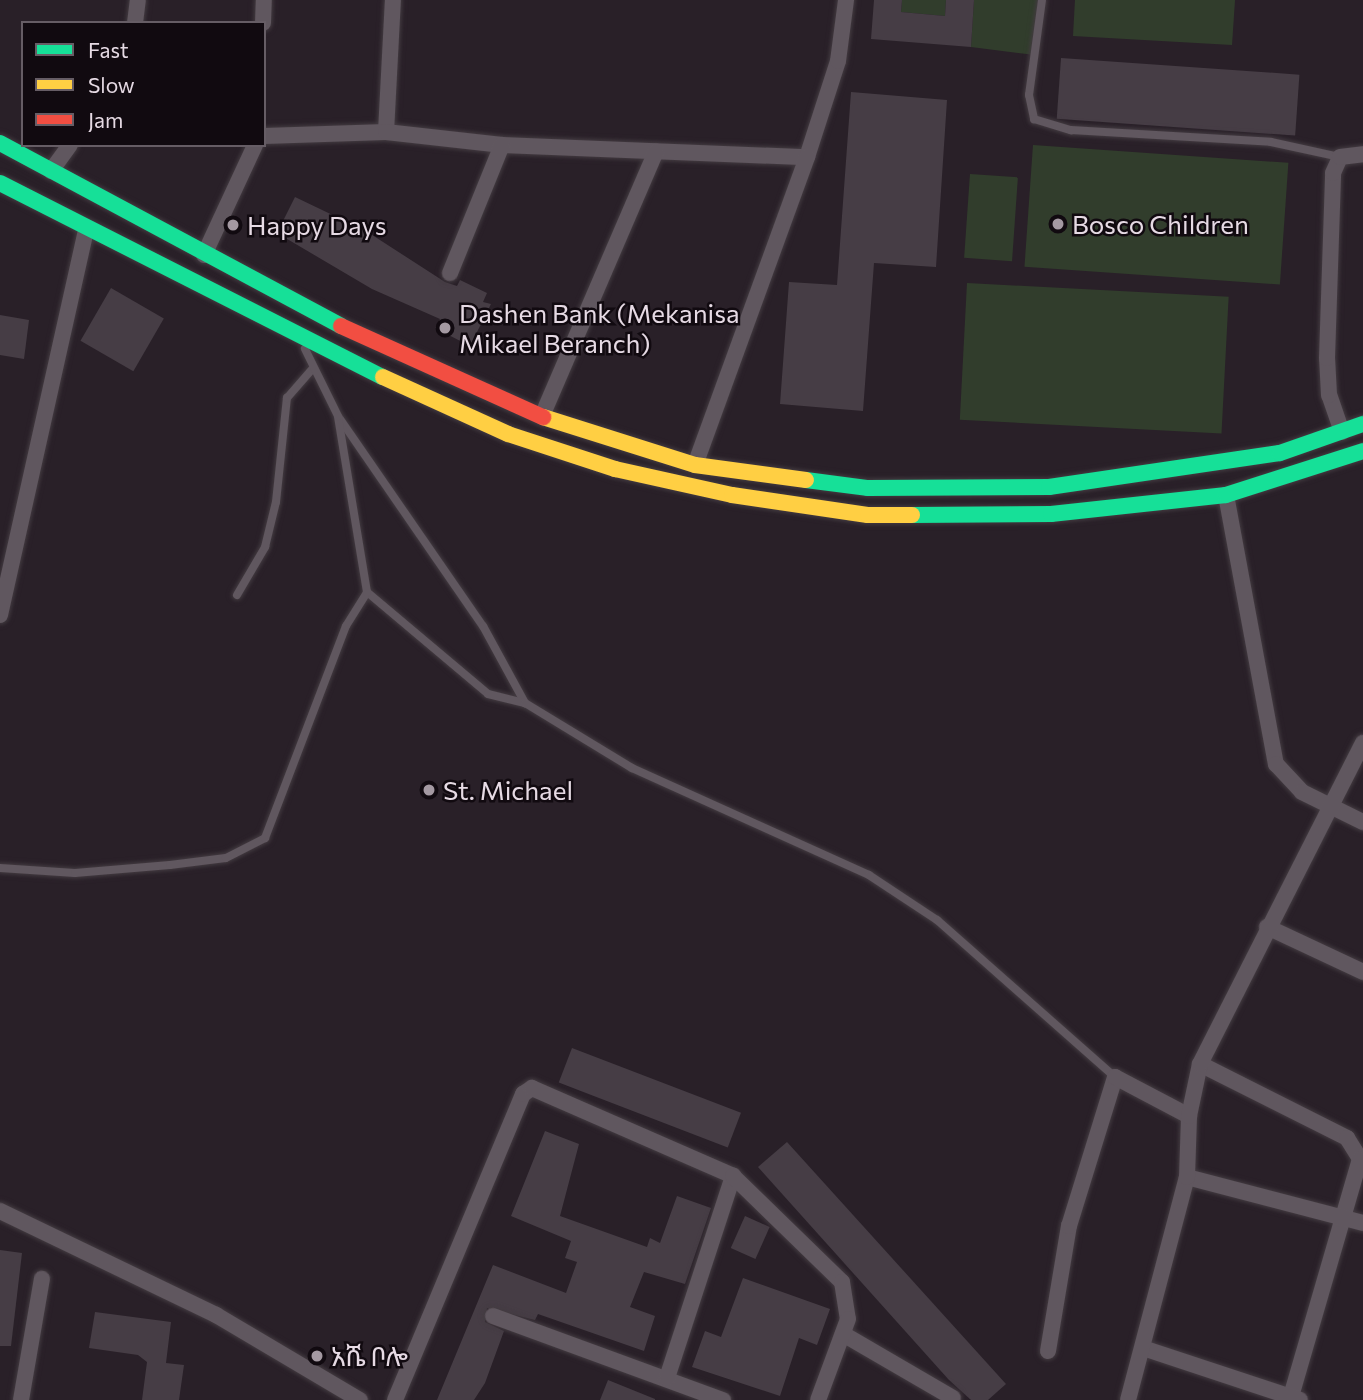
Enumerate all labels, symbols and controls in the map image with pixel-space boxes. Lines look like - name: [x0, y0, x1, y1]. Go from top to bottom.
- legend: [21, 21, 266, 147]
- text: Fast: [88, 37, 129, 62]
- text: Slow: [88, 72, 135, 97]
- text: Jam: [88, 107, 123, 132]
- place label: Bosco Children: [1072, 208, 1249, 240]
- place label: Happy Days: [247, 209, 387, 241]
- marker: Bosco Children: [1050, 216, 1066, 232]
- marker: Happy Days: [225, 217, 241, 233]
- place label: Dashen Bank (Mekanisa Mikael Beranch): [459, 297, 740, 358]
- marker: Dashen Bank (Mekanisa Mikael Beranch): [437, 320, 453, 336]
- place label: St. Michael: [443, 774, 573, 806]
- marker: St. Michael: [421, 782, 437, 798]
- place label: አሼ ቦሎ: [331, 1340, 408, 1372]
- marker: አሼ ቦሎ: [309, 1348, 325, 1364]

